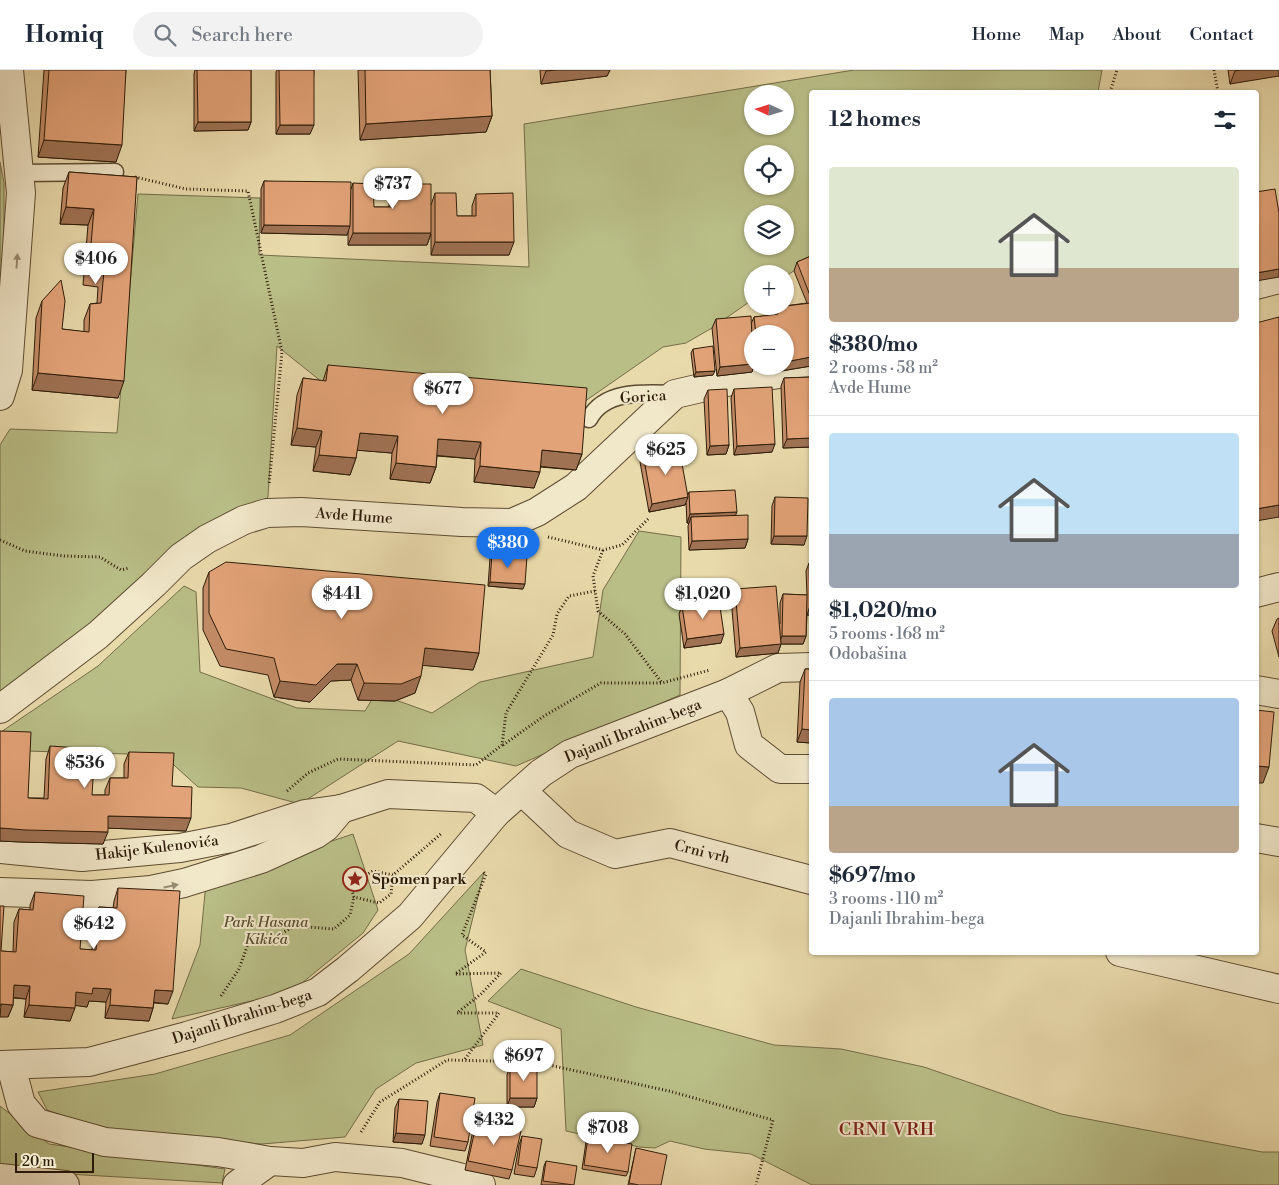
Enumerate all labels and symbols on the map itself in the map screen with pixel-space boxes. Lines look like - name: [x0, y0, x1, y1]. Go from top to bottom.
- north arrow: [744, 85, 794, 135]
- pin: $737: [363, 168, 423, 210]
- pin: $406: [66, 242, 126, 285]
- one-way arrow: [13, 253, 21, 269]
- pin: $677: [413, 372, 473, 415]
- street label: Gorica: [619, 386, 667, 408]
- pin: $625: [636, 434, 696, 476]
- street label: Avde Hume: [314, 504, 393, 528]
- pin: $380: [478, 526, 538, 569]
- pin: $441: [312, 578, 372, 620]
- pin: $1,020: [662, 578, 744, 620]
- street label: Dajanli Ibrahim-bega: [562, 695, 705, 767]
- pin: $536: [55, 746, 115, 789]
- street label: Hakije Kulenovića: [94, 831, 220, 865]
- street label: Crni vrh: [672, 836, 732, 868]
- place icon: Spomen park: [342, 866, 368, 892]
- place label: Spomen park: [372, 870, 467, 889]
- one-way arrow: [163, 881, 179, 889]
- pin: $642: [64, 908, 124, 950]
- park label: Park Hasana Kikića: [223, 913, 309, 949]
- street label: Dajanli Ibrahim-bega: [170, 985, 315, 1049]
- pin: $697: [494, 1040, 554, 1082]
- pin: $432: [464, 1104, 524, 1146]
- pin: $708: [578, 1112, 638, 1154]
- district label: CRNI VRH: [839, 1118, 935, 1141]
- scale bar: [15, 1150, 94, 1173]

